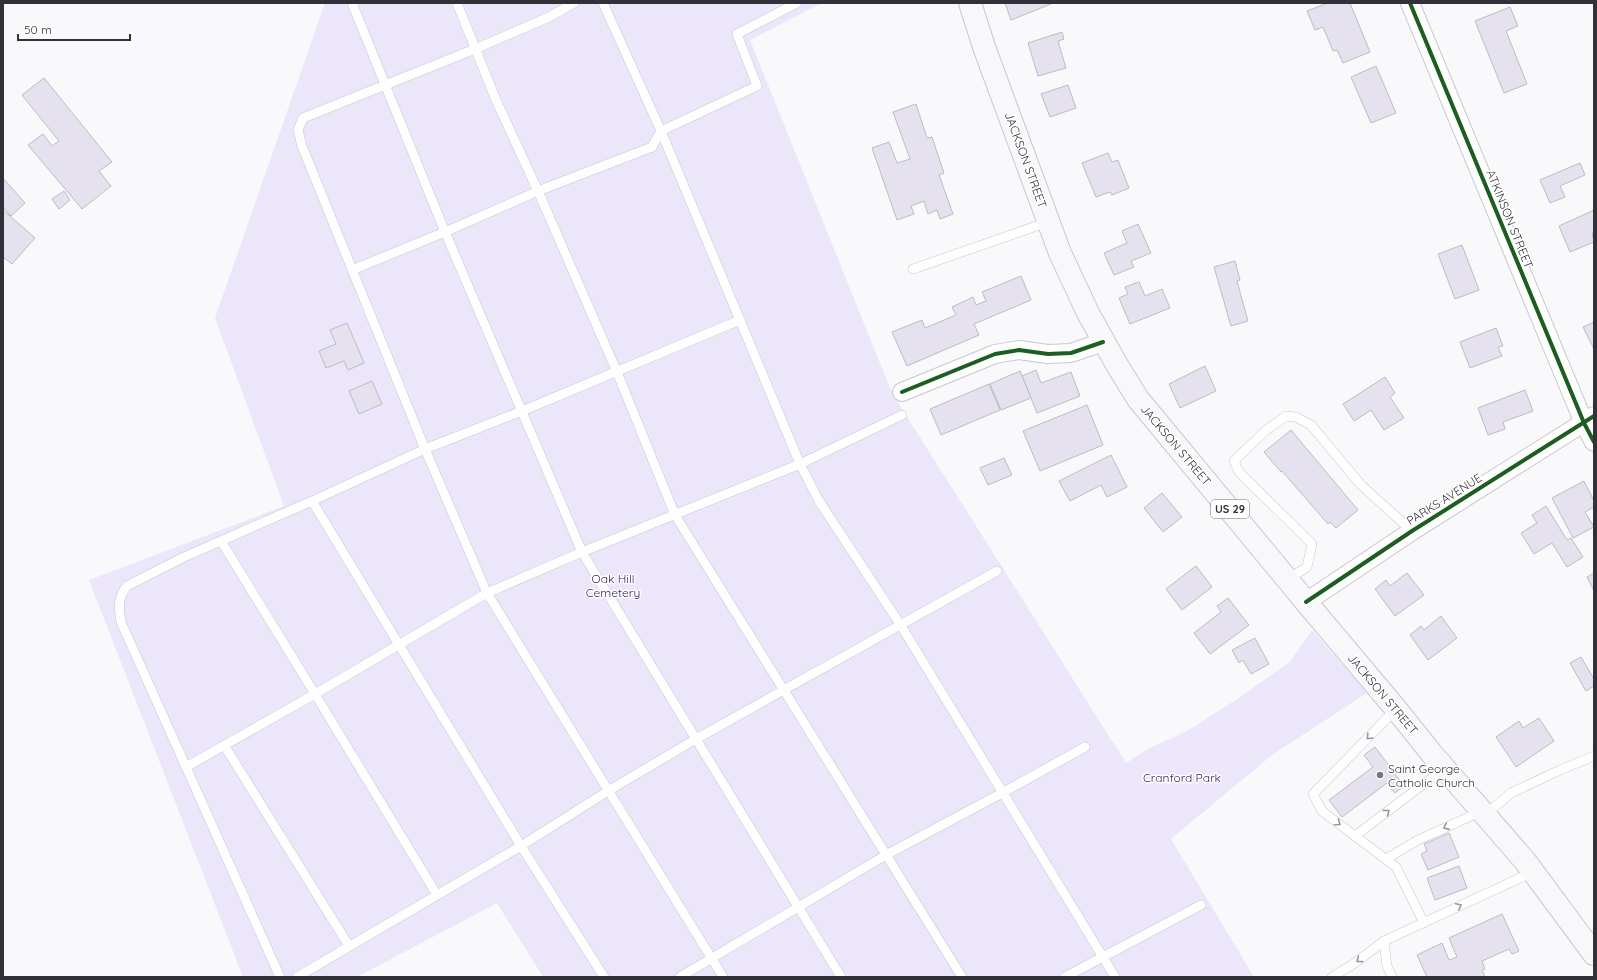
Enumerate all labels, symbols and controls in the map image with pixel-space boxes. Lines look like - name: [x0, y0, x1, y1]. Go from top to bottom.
- scale bar: [18, 16, 130, 42]
- text: 50 m: [24, 22, 52, 37]
- street label: JACKSON STREET: [1002, 110, 1050, 210]
- street label: ATKINSON STREET: [1483, 167, 1537, 271]
- street label: JACKSON STREET: [1138, 401, 1214, 489]
- street label: PARKS AVENUE: [1404, 470, 1485, 528]
- road number: US 29: [1211, 500, 1249, 518]
- park label: Oak Hill Cemetery: [586, 571, 640, 600]
- street label: JACKSON STREET: [1345, 650, 1421, 738]
- one-way arrow: [1366, 732, 1374, 740]
- place label: Saint George Catholic Church: [1388, 761, 1475, 790]
- park label: Cranford Park: [1143, 770, 1221, 785]
- marker: Saint George Catholic Church: [1375, 770, 1385, 780]
- one-way arrow: [1383, 809, 1390, 817]
- one-way arrow: [1334, 818, 1341, 825]
- one-way arrow: [1443, 823, 1450, 831]
- one-way arrow: [1455, 903, 1463, 911]
- one-way arrow: [1357, 955, 1364, 962]

